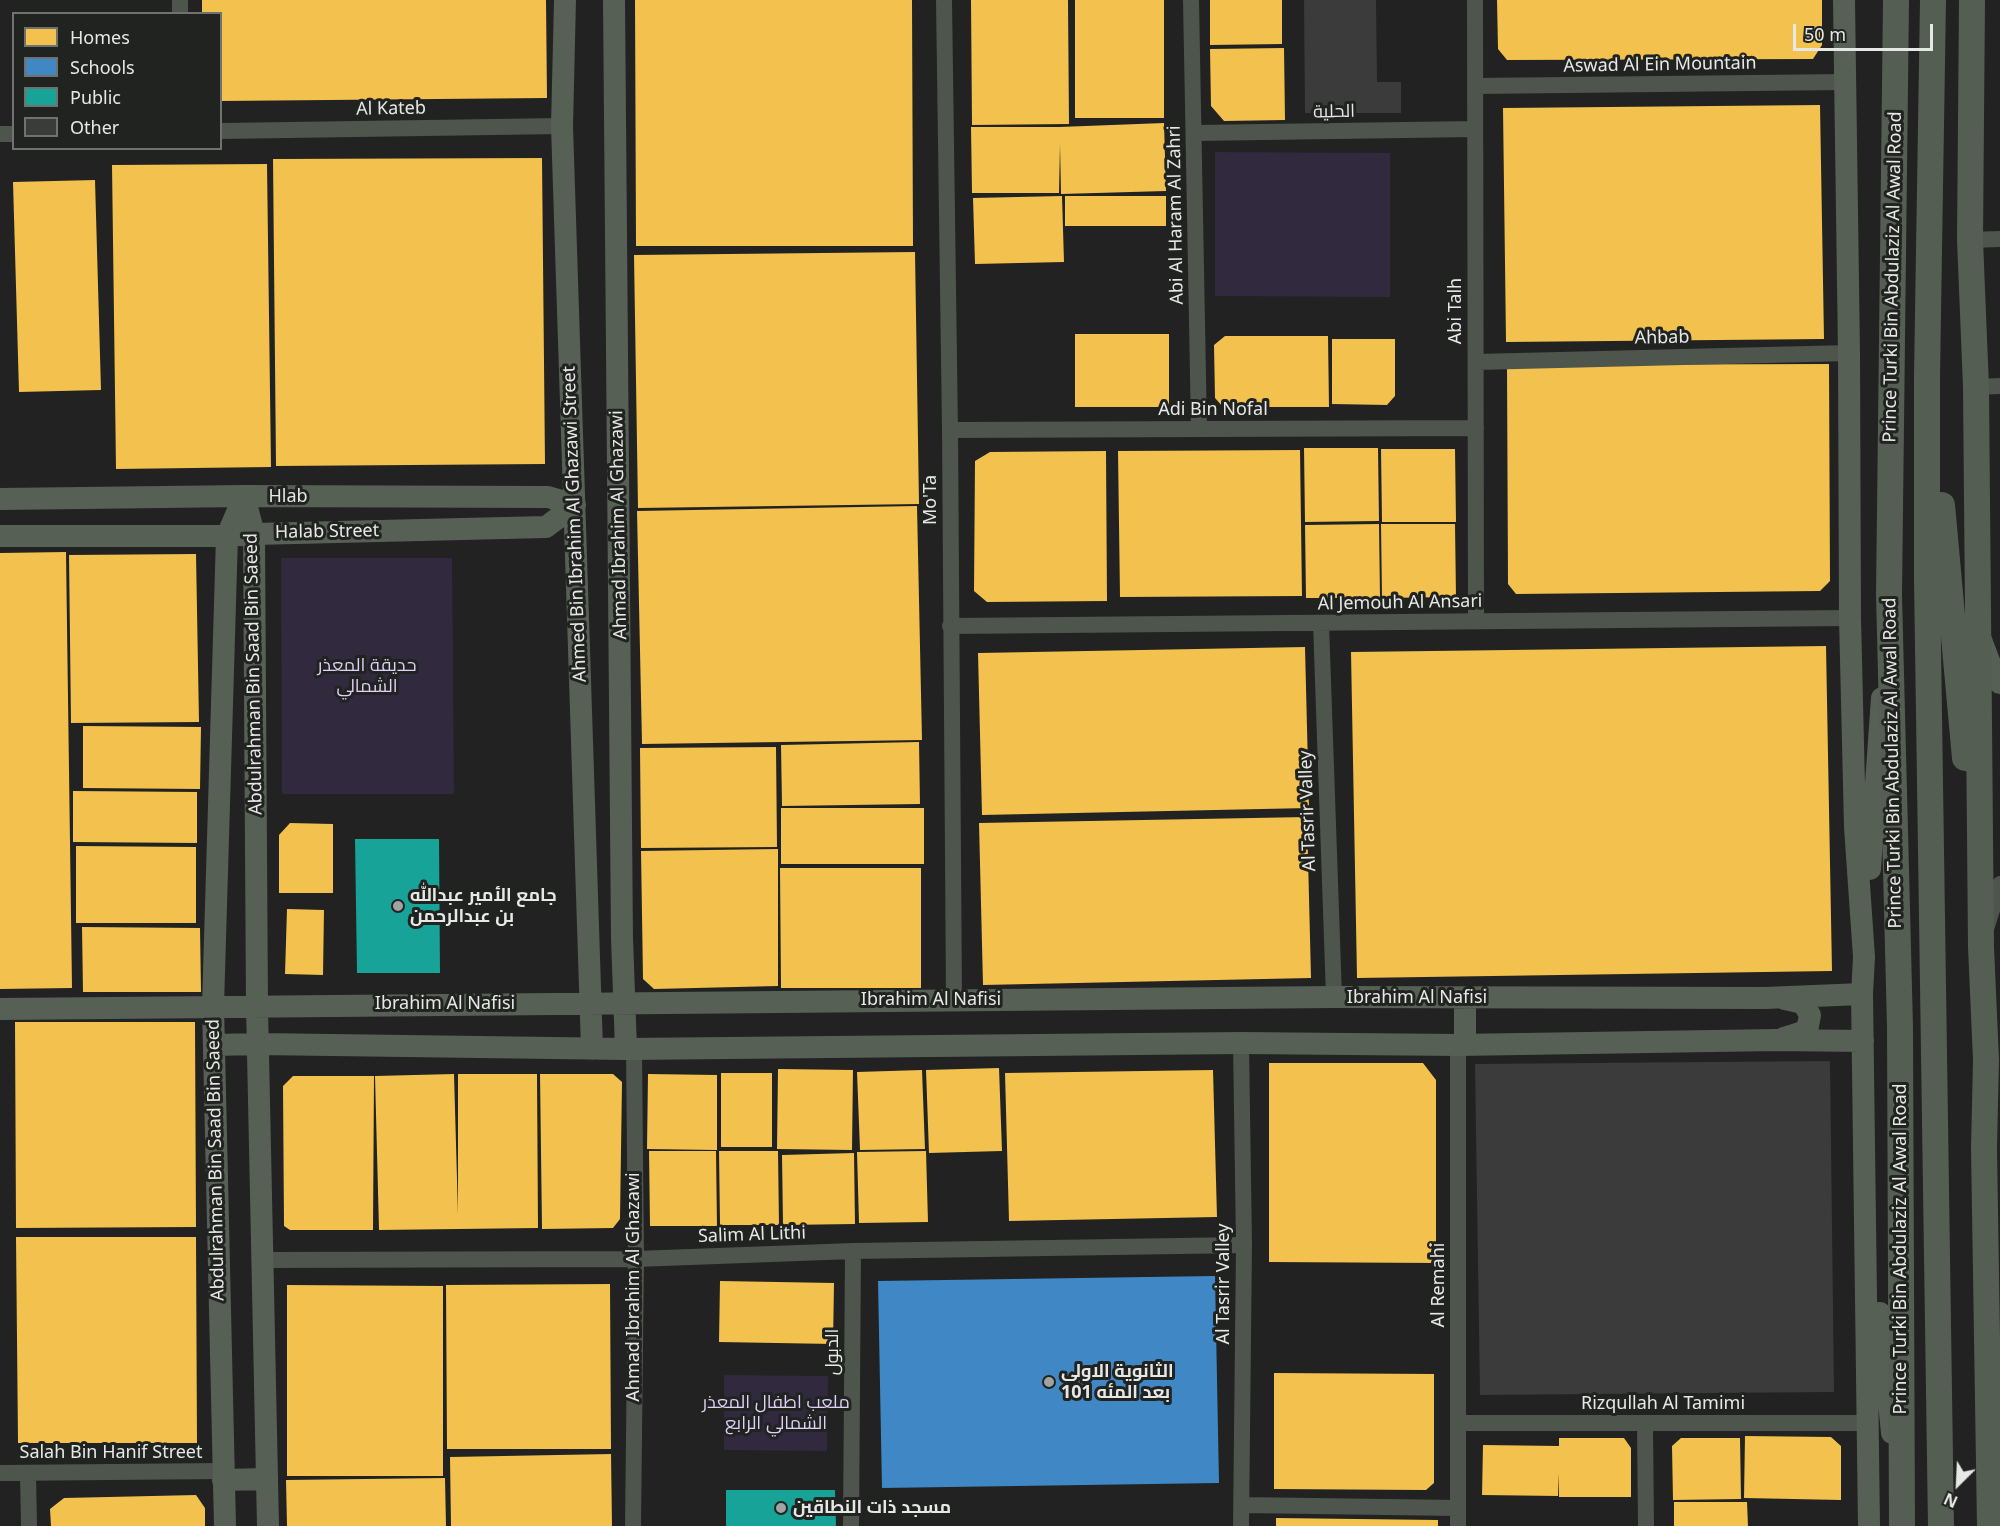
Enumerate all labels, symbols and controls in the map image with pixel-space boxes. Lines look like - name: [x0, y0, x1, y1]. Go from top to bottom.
- legend: [12, 12, 222, 150]
- scale bar: [1796, 12, 1936, 50]
- text: 50 m: [1804, 22, 1846, 46]
- text: Homes: [70, 25, 130, 49]
- street label: Aswad Al Ein Mountain: [1563, 53, 1757, 77]
- text: Schools: [70, 55, 135, 79]
- text: Public: [70, 85, 121, 109]
- street label: Al Kateb: [356, 98, 426, 120]
- street label: الحلية: [1313, 101, 1355, 123]
- street label: Prince Turki Bin Abdulaziz Al Awal Road: [1879, 111, 1907, 443]
- text: Other: [70, 115, 119, 139]
- street label: Abi Al Haram Al Zahri: [1164, 125, 1188, 305]
- street label: Abi Talh: [1445, 278, 1467, 344]
- street label: Ahbab: [1634, 327, 1690, 349]
- street label: Ahmed Bin Ibrahim Al Ghazawi Street: [559, 365, 591, 683]
- street label: Adi Bin Nofal: [1158, 399, 1268, 421]
- street label: Ahmad Ibrahim Al Ghazawi: [606, 410, 632, 640]
- street label: Mo'Ta: [920, 475, 942, 525]
- street label: Hlab: [268, 486, 308, 508]
- street label: Halab Street: [275, 520, 379, 544]
- street label: Abdulrahman Bin Saad Bin Saeed: [241, 533, 267, 815]
- street label: Al Jemouh Al Ansari: [1317, 591, 1483, 615]
- street label: Prince Turki Bin Abdulaziz Al Awal Road: [1879, 597, 1907, 929]
- park label: حديقة المعذر الشمالي: [318, 655, 416, 698]
- street label: Al Tasrir Valley: [1295, 750, 1321, 872]
- place label: جامع الأمير عبدالله بن عبدالرحمن: [410, 885, 557, 928]
- marker: جامع الأمير عبدالله بن عبدالرحمن: [391, 899, 405, 913]
- street label: Ibrahim Al Nafisi: [1347, 987, 1487, 1009]
- street label: Ibrahim Al Nafisi: [861, 989, 1001, 1011]
- street label: Ibrahim Al Nafisi: [375, 993, 515, 1015]
- street label: Abdulrahman Bin Saad Bin Saeed: [203, 1019, 229, 1301]
- street label: Prince Turki Bin Abdulaziz Al Awal Road: [1890, 1083, 1912, 1415]
- street label: Ahmad Ibrahim Al Ghazawi: [623, 1172, 645, 1402]
- street label: Salim Al Lithi: [698, 1222, 806, 1248]
- street label: Al Tasrir Valley: [1213, 1223, 1235, 1345]
- street label: Al Remahi: [1428, 1243, 1450, 1327]
- street label: الدبول: [822, 1329, 844, 1375]
- place label: الثانوية الاولى بعد المئه 101: [1061, 1361, 1174, 1404]
- marker: الثانوية الاولى بعد المئه 101: [1042, 1375, 1056, 1389]
- park label: ملعب اطفال المعذر الشمالي الرابع: [702, 1392, 850, 1434]
- street label: Rizqullah Al Tamimi: [1581, 1393, 1745, 1415]
- street label: Salah Bin Hanif Street: [19, 1442, 203, 1464]
- north arrow: [1928, 1454, 1988, 1514]
- text: N: [1940, 1488, 1961, 1513]
- place label: مسجد ذات النطاقين: [793, 1497, 951, 1519]
- marker: مسجد ذات النطاقين: [774, 1501, 788, 1515]

